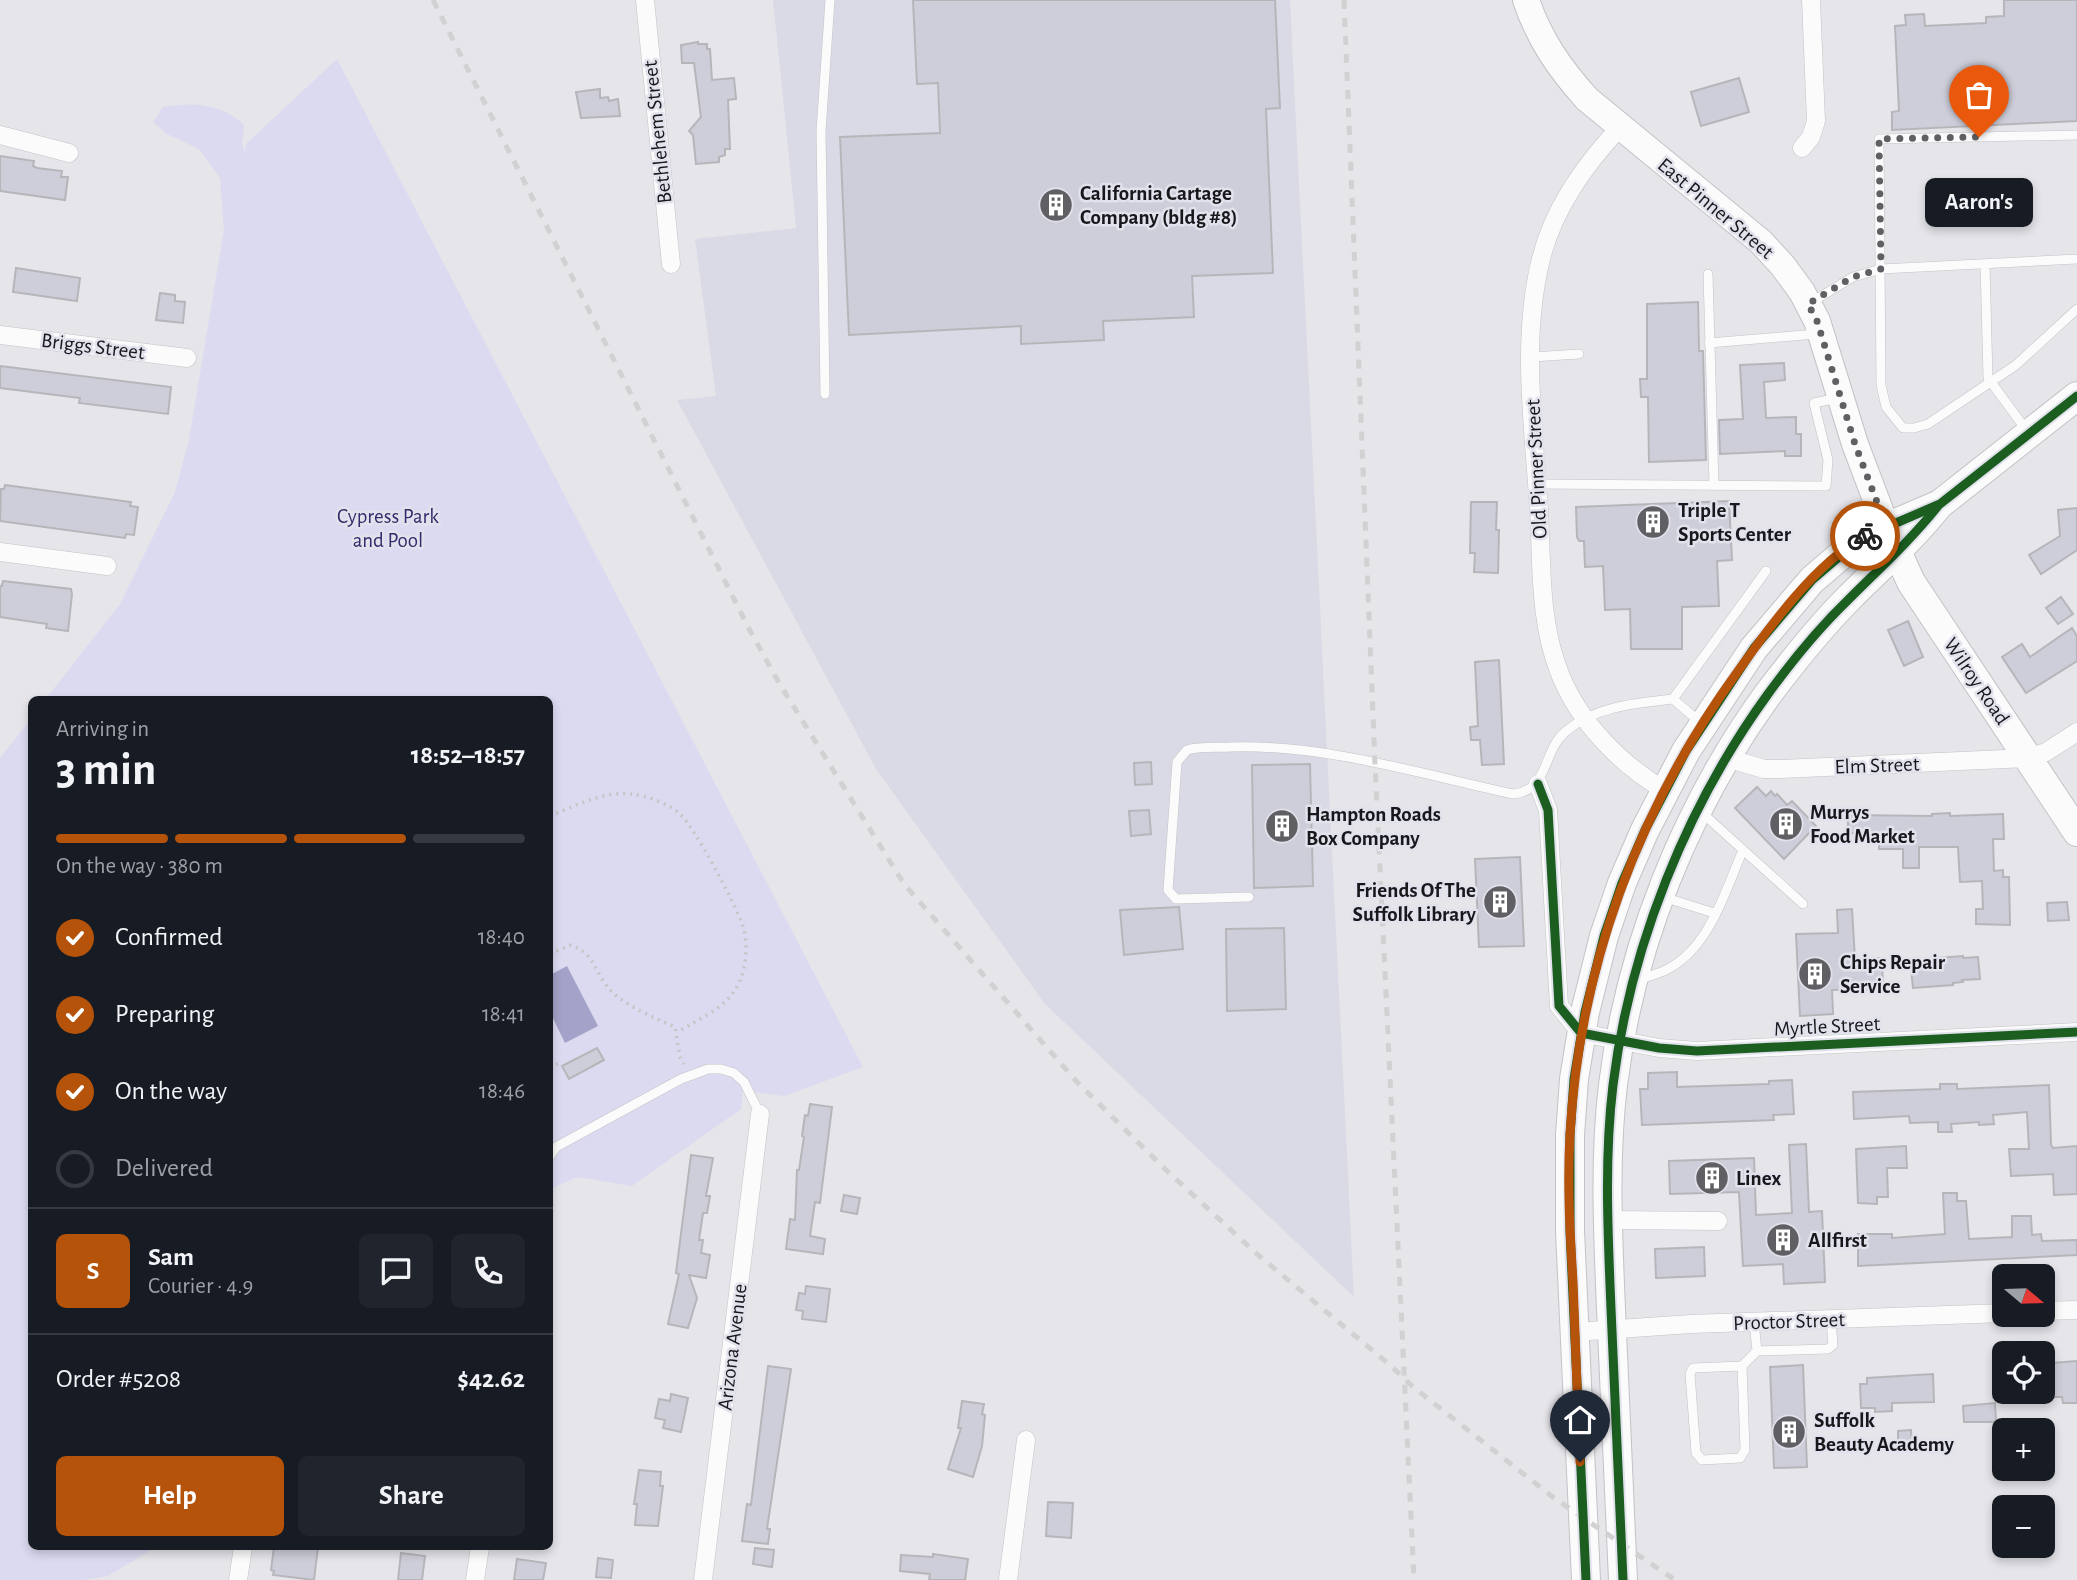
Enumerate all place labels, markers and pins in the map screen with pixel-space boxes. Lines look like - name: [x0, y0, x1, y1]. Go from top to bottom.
- pin: [1949, 65, 2009, 137]
- callout: Aaron's: [1925, 179, 2033, 228]
- place label: California Cartage Company (bldg #8): [1080, 183, 1238, 228]
- building icon: California Cartage Company (bldg #8): [1037, 186, 1075, 224]
- place label: Triple T Sports Center: [1678, 500, 1792, 545]
- building icon: Triple T Sports Center: [1634, 503, 1672, 541]
- place label: Murrys Food Market: [1810, 802, 1915, 847]
- place label: Hampton Roads Box Company: [1306, 804, 1441, 849]
- building icon: Murrys Food Market: [1767, 805, 1805, 843]
- building icon: Hampton Roads Box Company: [1263, 807, 1301, 845]
- place label: Friends Of The Suffolk Library: [1353, 880, 1477, 925]
- building icon: Friends Of The Suffolk Library: [1481, 883, 1519, 921]
- place label: Chips Repair Service: [1840, 952, 1946, 997]
- building icon: Chips Repair Service: [1796, 955, 1834, 993]
- building icon: Linex: [1693, 1159, 1731, 1197]
- place label: Linex: [1736, 1168, 1782, 1189]
- building icon: Allfirst: [1764, 1221, 1802, 1259]
- place label: Allfirst: [1808, 1230, 1867, 1251]
- pin: [1550, 1390, 1610, 1462]
- place label: Suffolk Beauty Academy: [1814, 1410, 1954, 1455]
- building icon: Suffolk Beauty Academy: [1770, 1413, 1808, 1451]

